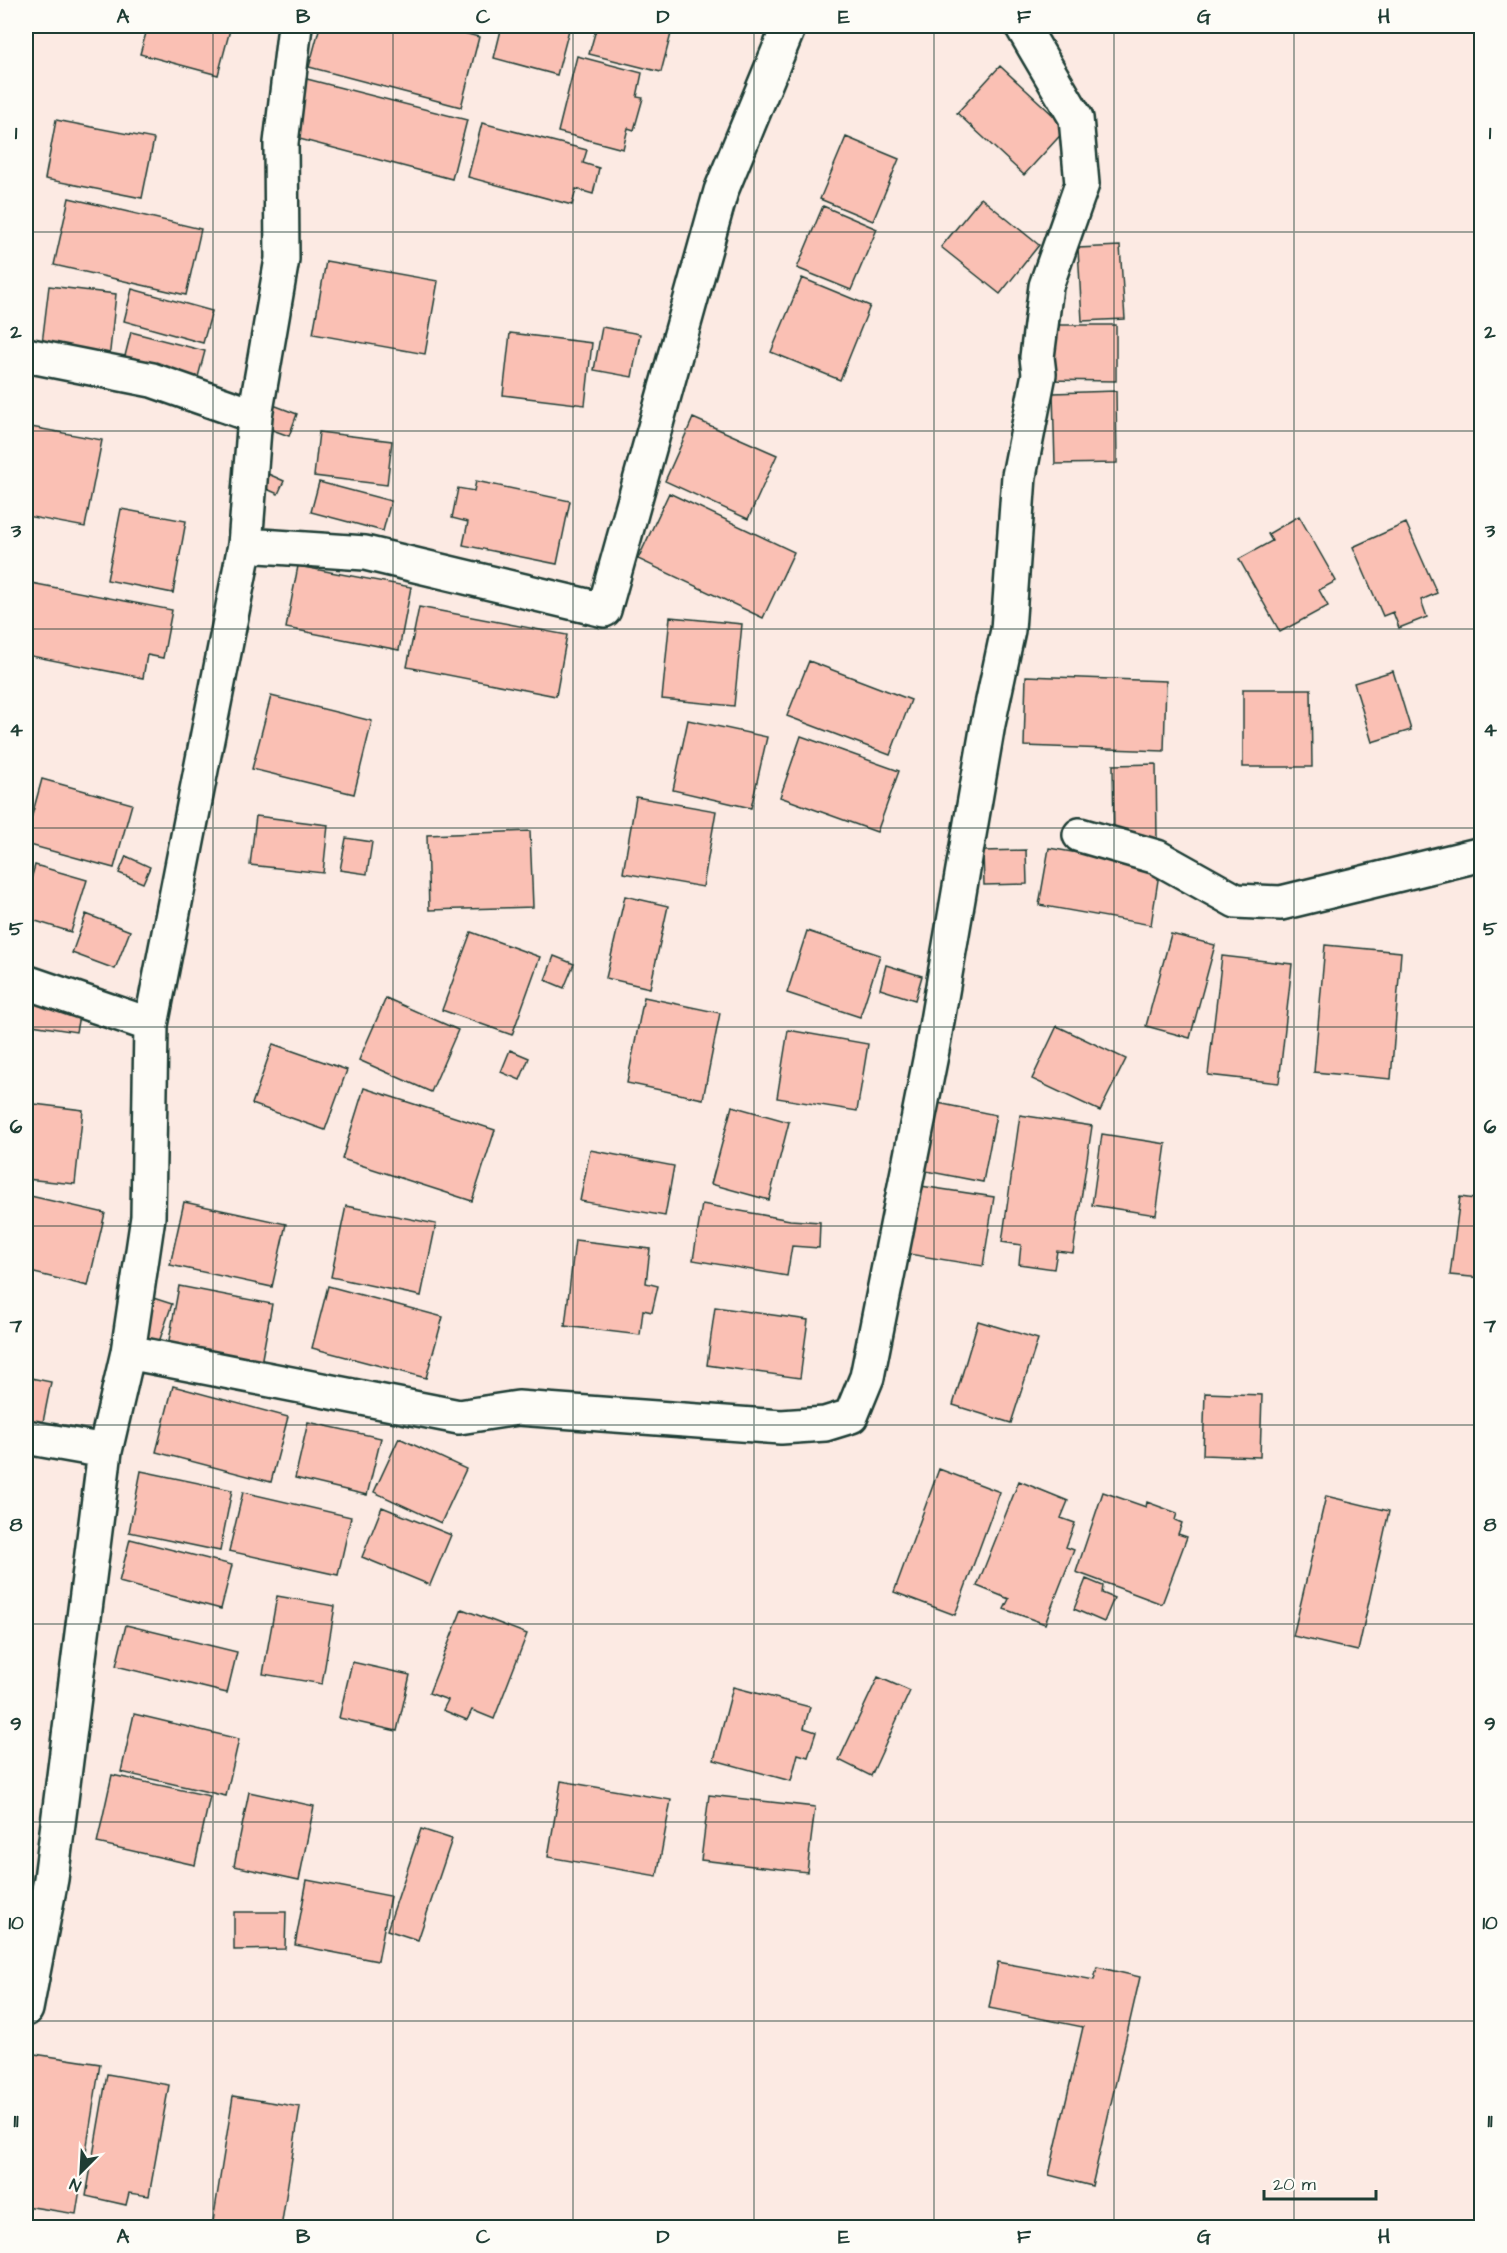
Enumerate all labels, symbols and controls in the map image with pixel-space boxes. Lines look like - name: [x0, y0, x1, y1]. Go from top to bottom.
- text: A: [117, 3, 130, 31]
- text: B: [296, 3, 311, 31]
- text: C: [476, 3, 491, 31]
- text: D: [657, 3, 670, 31]
- text: E: [838, 3, 850, 31]
- text: F: [1017, 3, 1032, 31]
- text: G: [1197, 3, 1211, 31]
- text: H: [1378, 3, 1390, 31]
- text: 1: [15, 119, 18, 147]
- text: 1: [1489, 119, 1492, 147]
- text: 2: [9, 318, 22, 346]
- text: 2: [1483, 318, 1496, 346]
- text: 3: [10, 517, 22, 545]
- text: 3: [1484, 517, 1496, 545]
- text: 4: [9, 716, 23, 744]
- text: 4: [1483, 716, 1497, 744]
- text: 5: [9, 915, 24, 943]
- text: 5: [1483, 915, 1498, 943]
- text: 6: [10, 1113, 23, 1141]
- text: 6: [1484, 1113, 1497, 1141]
- text: 7: [9, 1312, 23, 1340]
- text: 7: [1483, 1312, 1497, 1340]
- text: 8: [10, 1511, 23, 1539]
- text: 8: [1484, 1511, 1497, 1539]
- text: 9: [10, 1710, 22, 1738]
- text: 9: [1484, 1710, 1496, 1738]
- text: 10: [8, 1909, 24, 1937]
- text: 10: [1482, 1909, 1498, 1937]
- text: 11: [13, 2107, 19, 2135]
- text: 11: [1487, 2107, 1493, 2135]
- north arrow: [51, 2142, 111, 2202]
- scale bar: [1264, 2163, 1376, 2201]
- text: 20 m: [1273, 2172, 1316, 2197]
- text: N: [66, 2173, 84, 2197]
- text: A: [117, 2223, 130, 2251]
- text: B: [296, 2223, 311, 2251]
- text: C: [476, 2223, 491, 2251]
- text: D: [657, 2223, 670, 2251]
- text: E: [838, 2223, 850, 2251]
- text: F: [1017, 2223, 1032, 2251]
- text: G: [1197, 2223, 1211, 2251]
- text: H: [1378, 2223, 1390, 2251]

